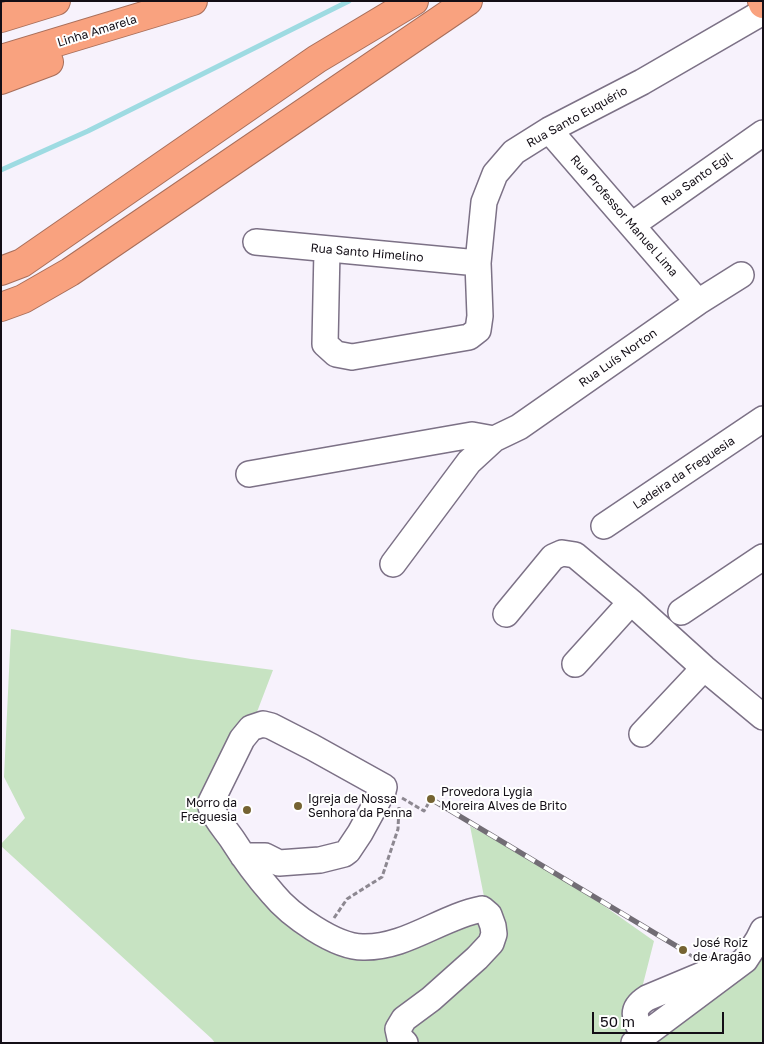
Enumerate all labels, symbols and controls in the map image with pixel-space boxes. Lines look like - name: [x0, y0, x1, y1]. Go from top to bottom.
- street label: Linha Amarela: [56, 12, 138, 50]
- street label: Rua Santo Euquério: [524, 83, 630, 151]
- street label: Rua Santo Egil: [659, 149, 735, 209]
- street label: Rua Professor Manuel Lima: [567, 152, 681, 280]
- street label: Rua Santo Himelino: [310, 241, 424, 265]
- street label: Rua Luís Norton: [576, 326, 660, 390]
- street label: Ladeira da Freguesia: [630, 434, 738, 512]
- place label: Provedora Lygia Moreira Alves de Brito: [441, 785, 567, 813]
- place label: Igreja de Nossa Senhora da Penna: [308, 792, 412, 820]
- marker: Provedora Lygia Moreira Alves de Brito: [425, 793, 437, 805]
- place label: Morro da Freguesia: [180, 796, 237, 824]
- marker: Igreja de Nossa Senhora da Penna: [292, 800, 304, 812]
- marker: Morro da Freguesia: [241, 804, 253, 816]
- place label: José Roiz de Aragão: [693, 936, 751, 964]
- marker: José Roiz de Aragão: [677, 944, 689, 956]
- scale bar: [594, 1002, 726, 1034]
- text: 50 m: [600, 1012, 635, 1030]

